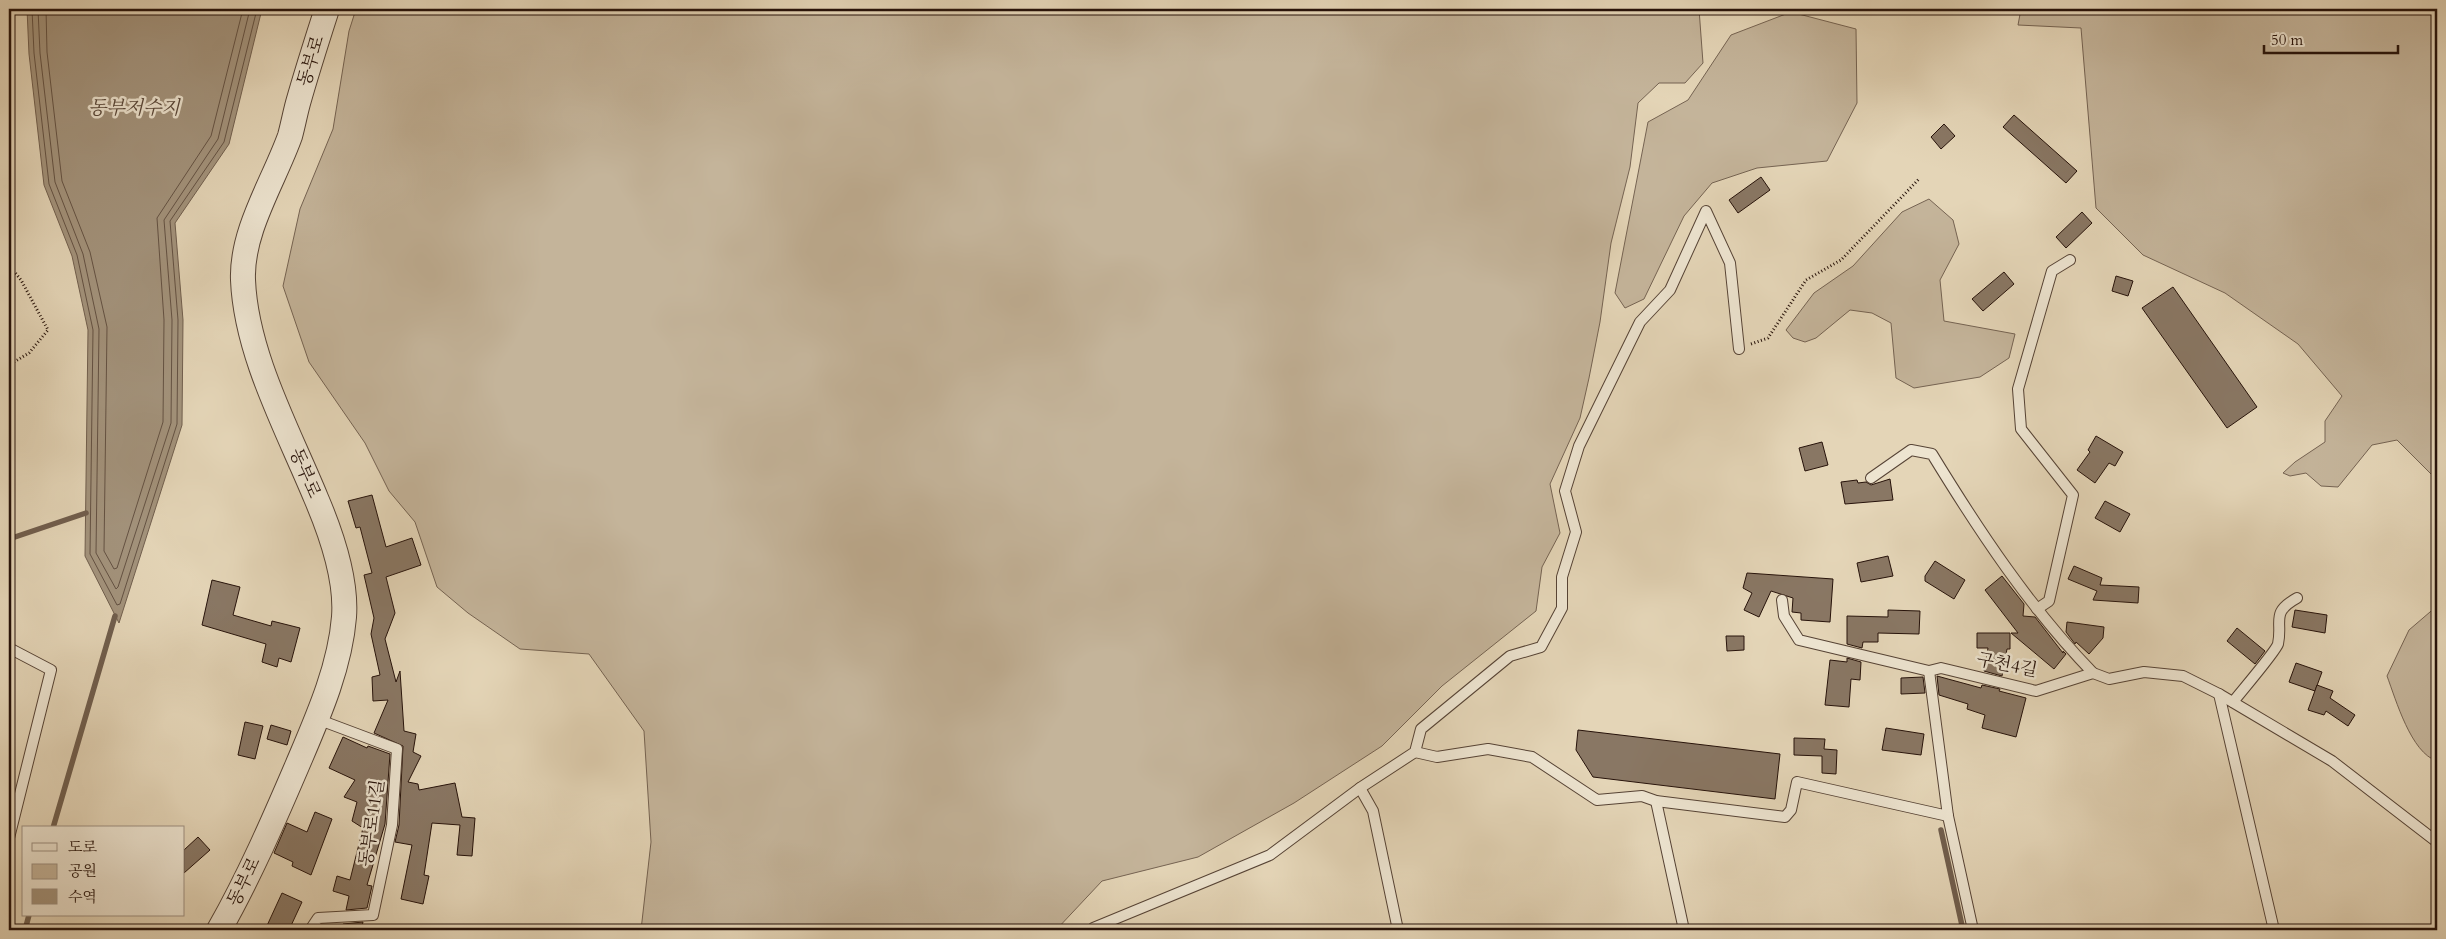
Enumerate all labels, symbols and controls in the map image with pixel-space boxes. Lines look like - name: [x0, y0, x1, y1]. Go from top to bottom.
- scale bar: [2264, 22, 2397, 54]
- text: 50 m: [2271, 30, 2303, 50]
- street label: 동부로: [291, 32, 331, 90]
- water label: 동부저수지: [88, 95, 182, 121]
- street label: 동부로: [283, 444, 327, 502]
- street label: 구천4길: [1974, 647, 2040, 683]
- street label: 동부로11길: [353, 778, 391, 868]
- legend: [22, 826, 185, 916]
- text: 도로: [68, 837, 97, 857]
- street label: 동부로: [221, 853, 267, 911]
- text: 공원: [68, 861, 97, 881]
- text: 수역: [68, 887, 97, 907]

